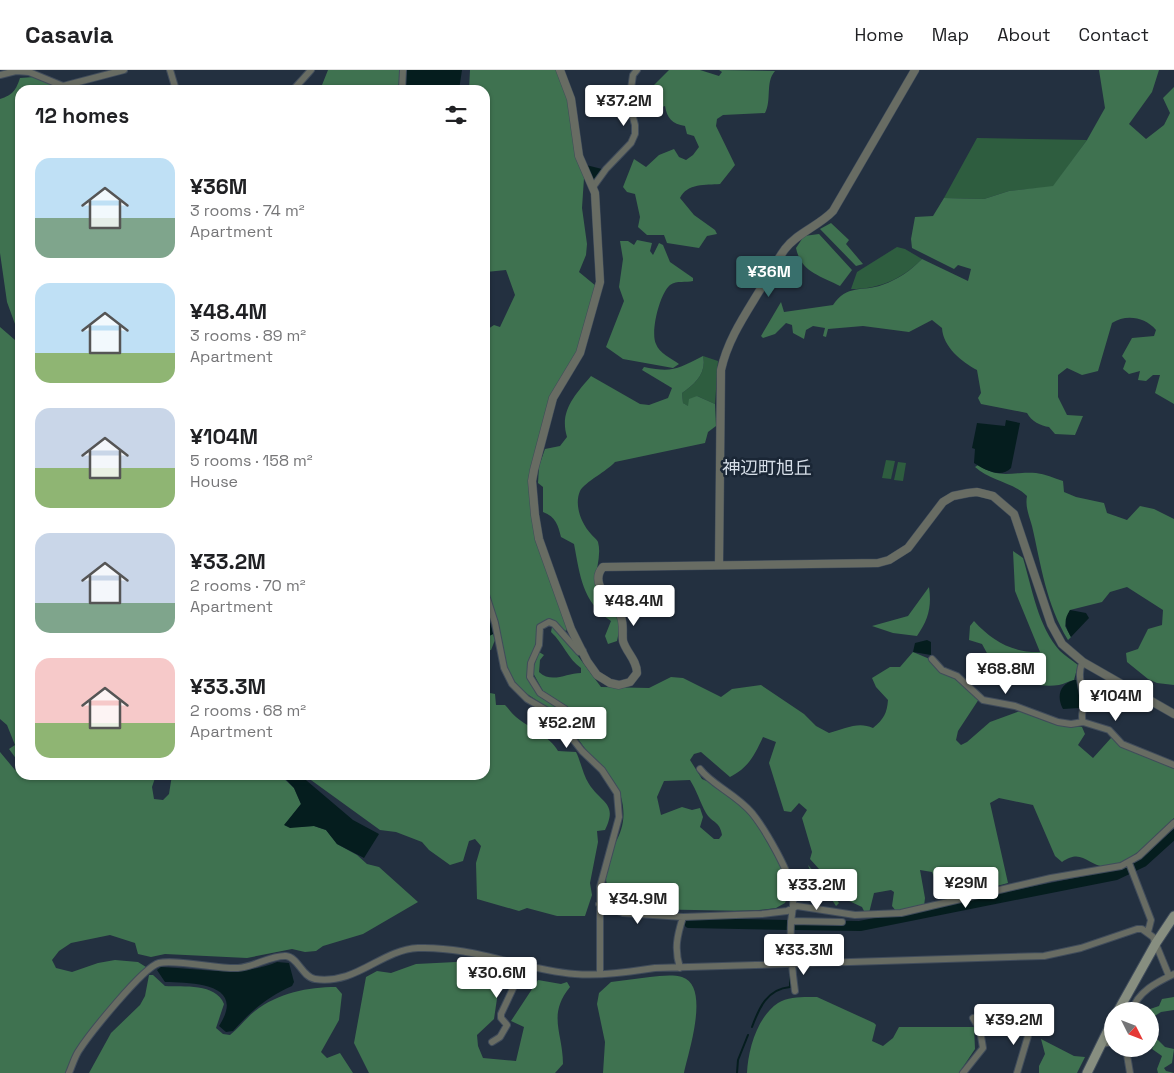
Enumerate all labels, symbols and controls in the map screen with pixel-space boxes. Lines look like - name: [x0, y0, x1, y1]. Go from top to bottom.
- text: Casavia: [25, 19, 113, 50]
- text: Home: [855, 23, 904, 46]
- text: Map: [932, 23, 969, 46]
- text: About: [997, 23, 1051, 46]
- text: Contact: [1079, 23, 1149, 46]
- pin: ¥37.2M: [583, 85, 665, 127]
- text: ¥37.2M: [596, 90, 652, 111]
- icon: filters: [442, 101, 470, 129]
- text: 12 homes: [35, 102, 129, 129]
- text: ¥36M: [190, 173, 247, 200]
- icon: home: [75, 178, 135, 238]
- text: 3 rooms · 74 m²: [190, 200, 305, 221]
- text: Apartment: [190, 221, 273, 242]
- pin: ¥36M: [739, 256, 799, 298]
- text: ¥36M: [747, 261, 791, 282]
- text: ¥48.4M: [190, 298, 267, 325]
- icon: home: [75, 303, 135, 363]
- text: 3 rooms · 89 m²: [190, 325, 306, 346]
- text: Apartment: [190, 346, 273, 367]
- text: ¥104M: [190, 423, 258, 450]
- icon: home: [75, 428, 135, 488]
- text: 5 rooms · 158 m²: [190, 450, 313, 471]
- district label: 神辺町旭丘: [722, 456, 812, 479]
- text: House: [190, 471, 238, 492]
- text: ¥33.2M: [190, 548, 266, 575]
- icon: home: [75, 553, 135, 613]
- text: 2 rooms · 70 m²: [190, 575, 306, 596]
- pin: ¥48.4M: [593, 584, 675, 627]
- text: ¥48.4M: [605, 590, 663, 611]
- text: Apartment: [190, 596, 273, 617]
- pin: ¥68.8M: [965, 652, 1047, 695]
- text: ¥68.8M: [977, 658, 1035, 679]
- text: ¥33.3M: [190, 673, 266, 700]
- icon: home: [75, 678, 135, 738]
- pin: ¥104M: [1081, 680, 1151, 722]
- text: ¥104M: [1090, 685, 1142, 706]
- text: 2 rooms · 68 m²: [190, 700, 306, 721]
- pin: ¥52.2M: [526, 706, 608, 749]
- text: ¥52.2M: [538, 712, 596, 733]
- text: Apartment: [190, 721, 273, 742]
- pin: ¥29M: [936, 866, 996, 909]
- pin: ¥33.2M: [776, 868, 858, 911]
- text: ¥29M: [944, 872, 988, 893]
- text: ¥33.2M: [788, 874, 846, 895]
- pin: ¥34.9M: [597, 882, 679, 925]
- text: ¥34.9M: [609, 888, 667, 909]
- pin: ¥33.3M: [763, 934, 845, 976]
- text: ¥33.3M: [775, 939, 833, 960]
- pin: ¥30.6M: [456, 956, 538, 999]
- text: ¥30.6M: [468, 962, 526, 983]
- north arrow: [1104, 1002, 1159, 1058]
- map controls: [1104, 1002, 1159, 1057]
- pin: ¥39.2M: [973, 1004, 1055, 1046]
- text: ¥39.2M: [985, 1009, 1043, 1030]

